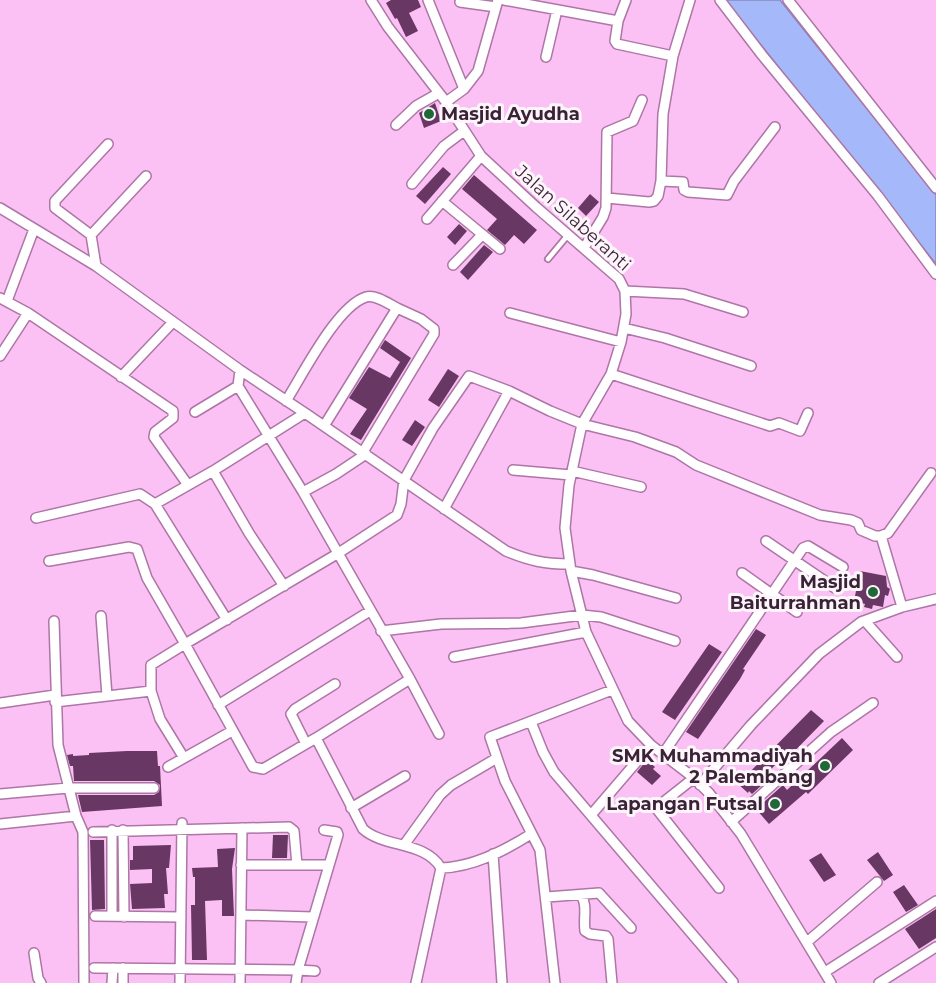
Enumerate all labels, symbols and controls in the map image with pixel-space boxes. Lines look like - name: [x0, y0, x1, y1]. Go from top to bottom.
- place label: Masjid Ayudha: [441, 103, 580, 125]
- marker: Masjid Ayudha: [422, 107, 436, 121]
- street label: Jalan Silaberanti: [510, 160, 635, 276]
- place label: Masjid Baiturrahman: [730, 571, 861, 614]
- marker: Masjid Baiturrahman: [866, 585, 880, 599]
- place label: SMK Muhammadiyah 2 Palembang: [612, 745, 813, 788]
- marker: SMK Muhammadiyah 2 Palembang: [818, 759, 832, 773]
- place label: Lapangan Futsal: [606, 793, 763, 815]
- marker: Lapangan Futsal: [768, 797, 782, 811]

